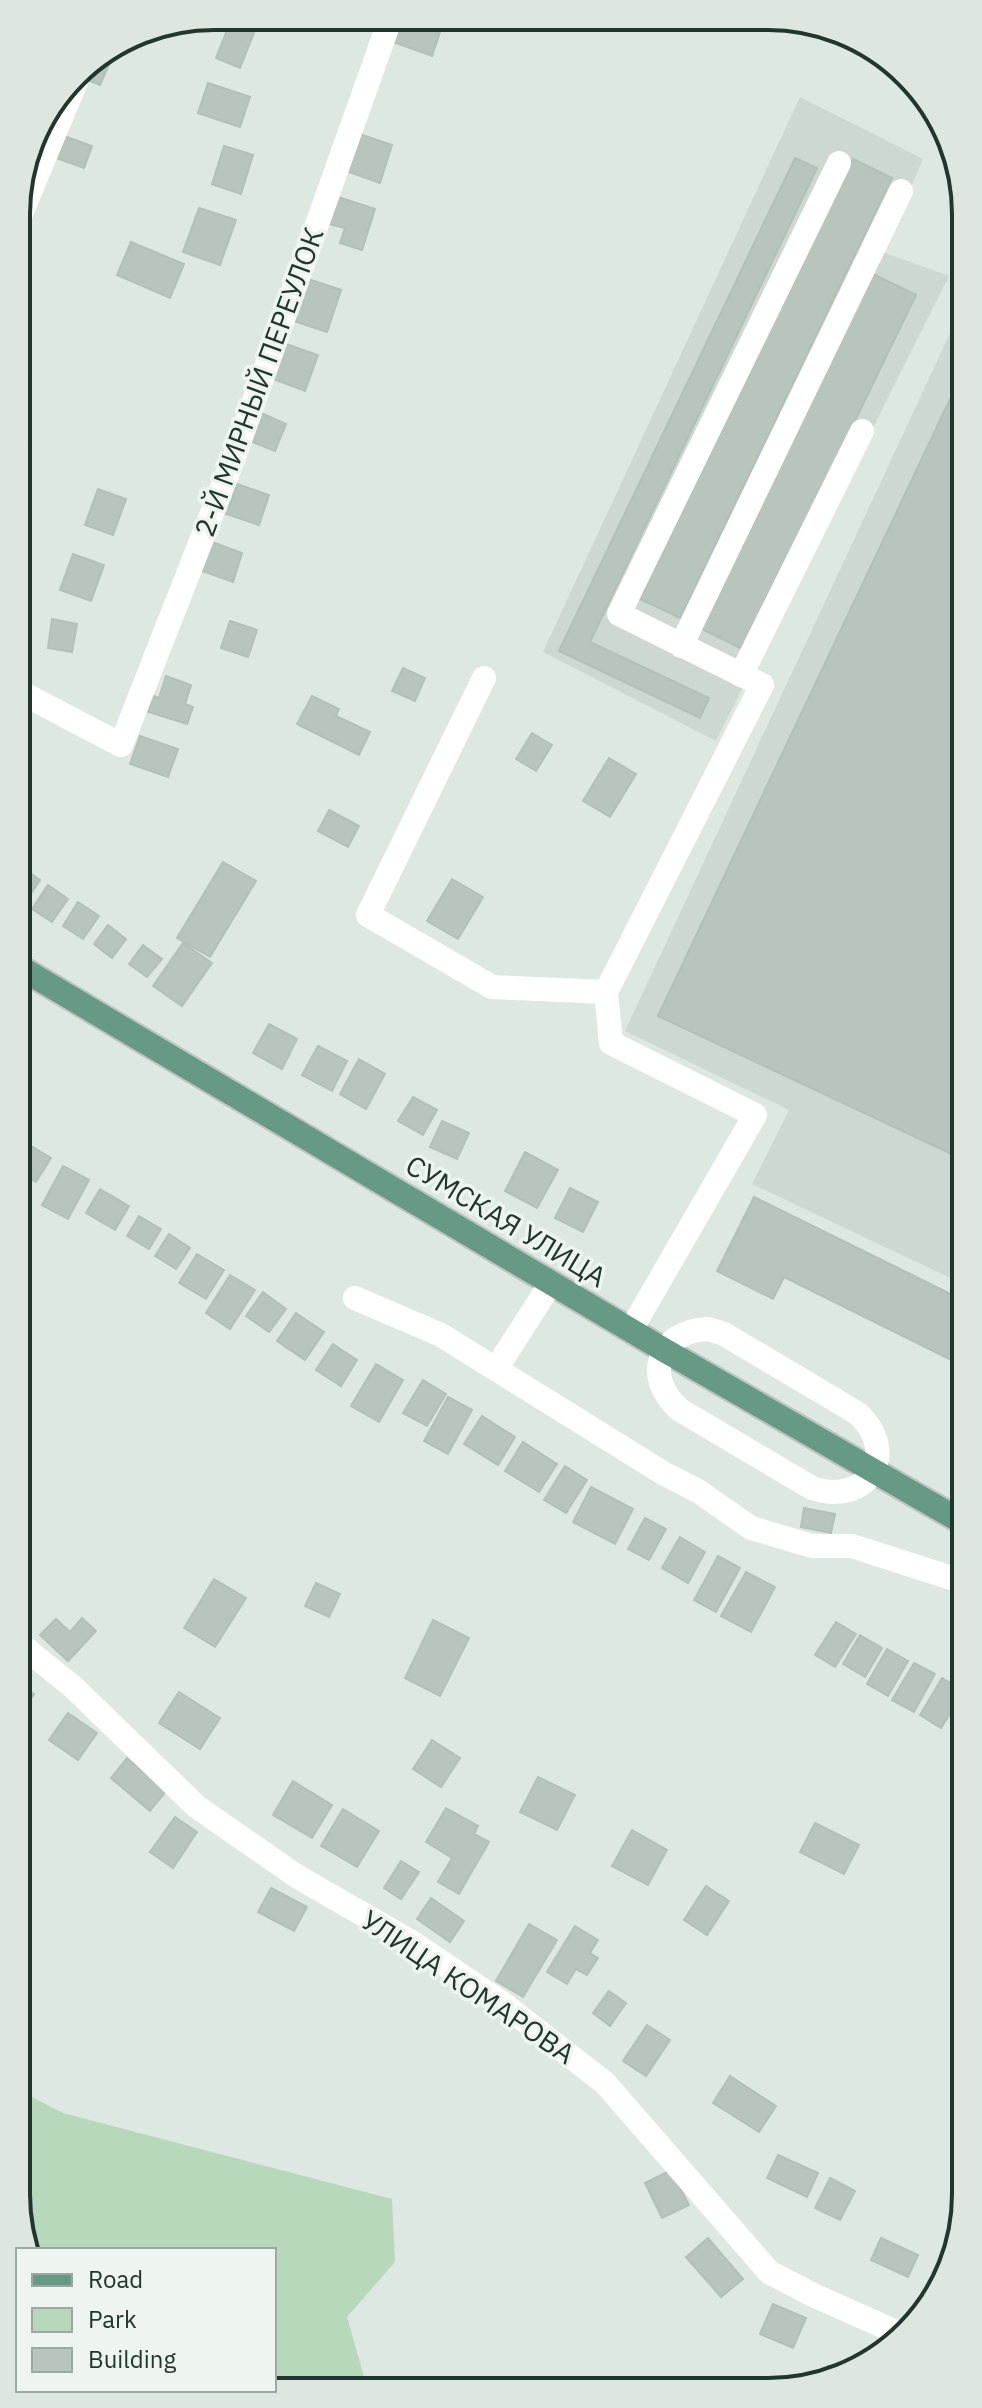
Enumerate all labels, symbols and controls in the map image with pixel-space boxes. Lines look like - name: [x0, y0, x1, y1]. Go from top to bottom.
- street label: 2-Й МИРНЫЙ ПЕРЕУЛОК: [185, 222, 332, 542]
- street label: СУМСКАЯ УЛИЦА: [399, 1146, 613, 1295]
- street label: УЛИЦА КОМАРОВА: [354, 1901, 582, 2072]
- legend: [16, 2248, 276, 2392]
- text: Road: [88, 2263, 143, 2295]
- text: Park: [88, 2303, 137, 2335]
- text: Building: [88, 2343, 176, 2375]

